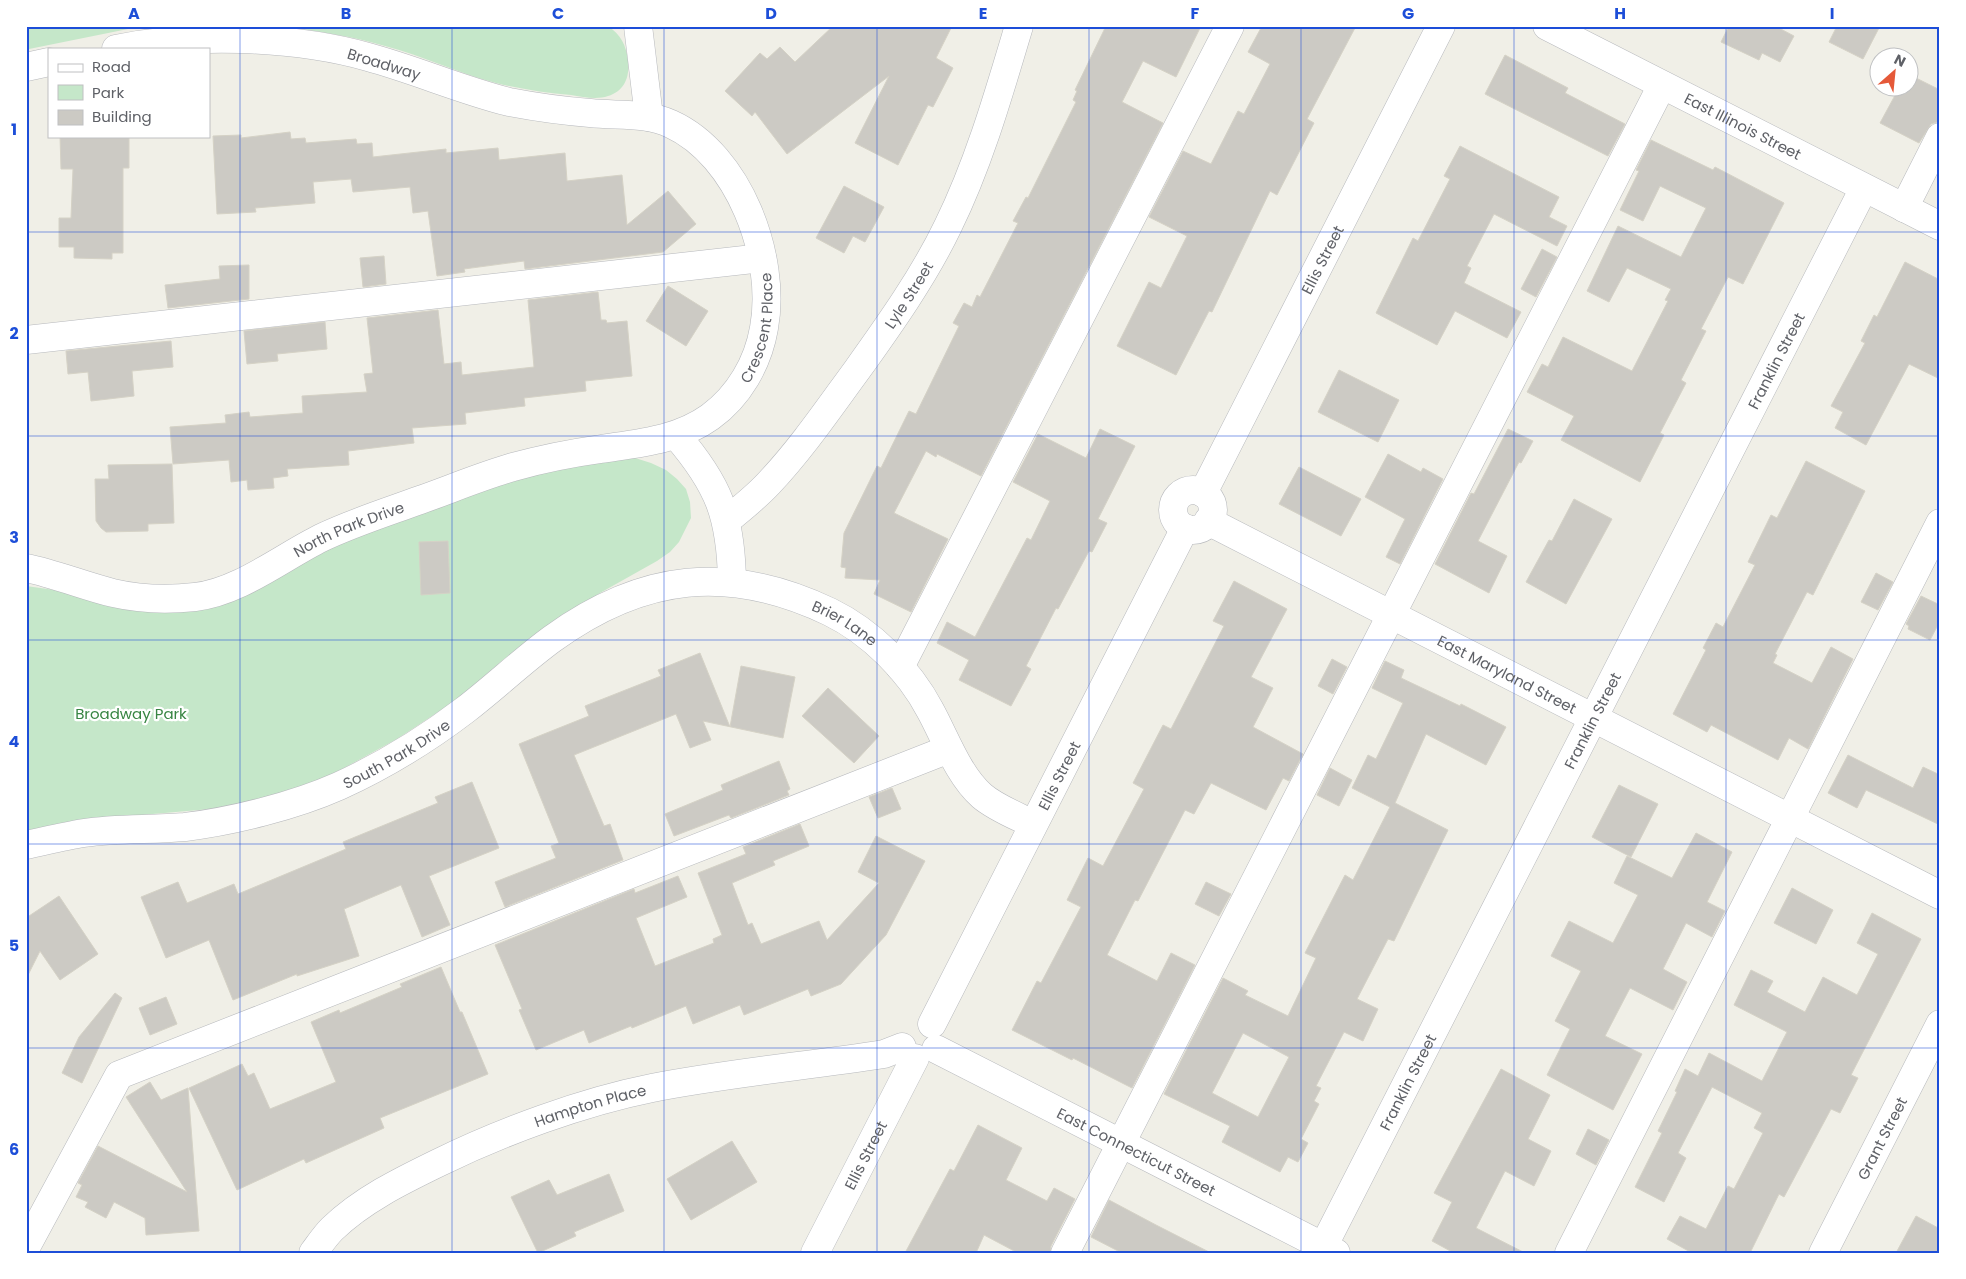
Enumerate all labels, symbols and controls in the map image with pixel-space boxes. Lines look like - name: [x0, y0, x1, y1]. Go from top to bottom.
- text: A: [128, 2, 140, 25]
- text: B: [341, 2, 351, 25]
- text: C: [552, 2, 564, 25]
- text: D: [765, 2, 777, 25]
- text: E: [979, 2, 987, 25]
- text: F: [1191, 2, 1200, 25]
- text: G: [1402, 2, 1414, 25]
- text: H: [1614, 2, 1626, 25]
- text: I: [1830, 2, 1834, 25]
- street label: Broadway: [345, 43, 424, 85]
- legend: [48, 48, 210, 138]
- north arrow: [1868, 48, 1918, 98]
- text: N: [1891, 49, 1909, 72]
- text: Road: [92, 56, 131, 77]
- text: Park: [92, 82, 124, 103]
- street label: East Illinois Street: [1681, 87, 1805, 164]
- text: Building: [92, 106, 152, 127]
- text: 1: [11, 118, 17, 141]
- street label: Ellis Street: [1296, 222, 1348, 298]
- street label: Lyle Street: [879, 257, 938, 332]
- street label: Crescent Place: [734, 272, 777, 387]
- street label: Franklin Street: [1742, 309, 1809, 413]
- text: 2: [9, 322, 19, 345]
- street label: North Park Drive: [289, 496, 407, 562]
- text: 3: [9, 526, 19, 549]
- street label: Brier Lane: [809, 595, 882, 650]
- street label: East Maryland Street: [1434, 630, 1581, 718]
- street label: Franklin Street: [1559, 669, 1625, 772]
- park label: Broadway Park: [75, 703, 187, 724]
- street label: South Park Drive: [339, 714, 454, 793]
- text: 4: [9, 730, 20, 753]
- street label: Ellis Street: [1032, 737, 1085, 813]
- text: 5: [9, 934, 19, 957]
- street label: Franklin Street: [1374, 1030, 1441, 1134]
- street label: Hampton Place: [531, 1079, 648, 1132]
- street label: Grant Street: [1852, 1093, 1912, 1183]
- street label: East Connecticut Street: [1054, 1102, 1219, 1200]
- street label: Ellis Street: [839, 1117, 892, 1193]
- text: 6: [9, 1138, 19, 1161]

